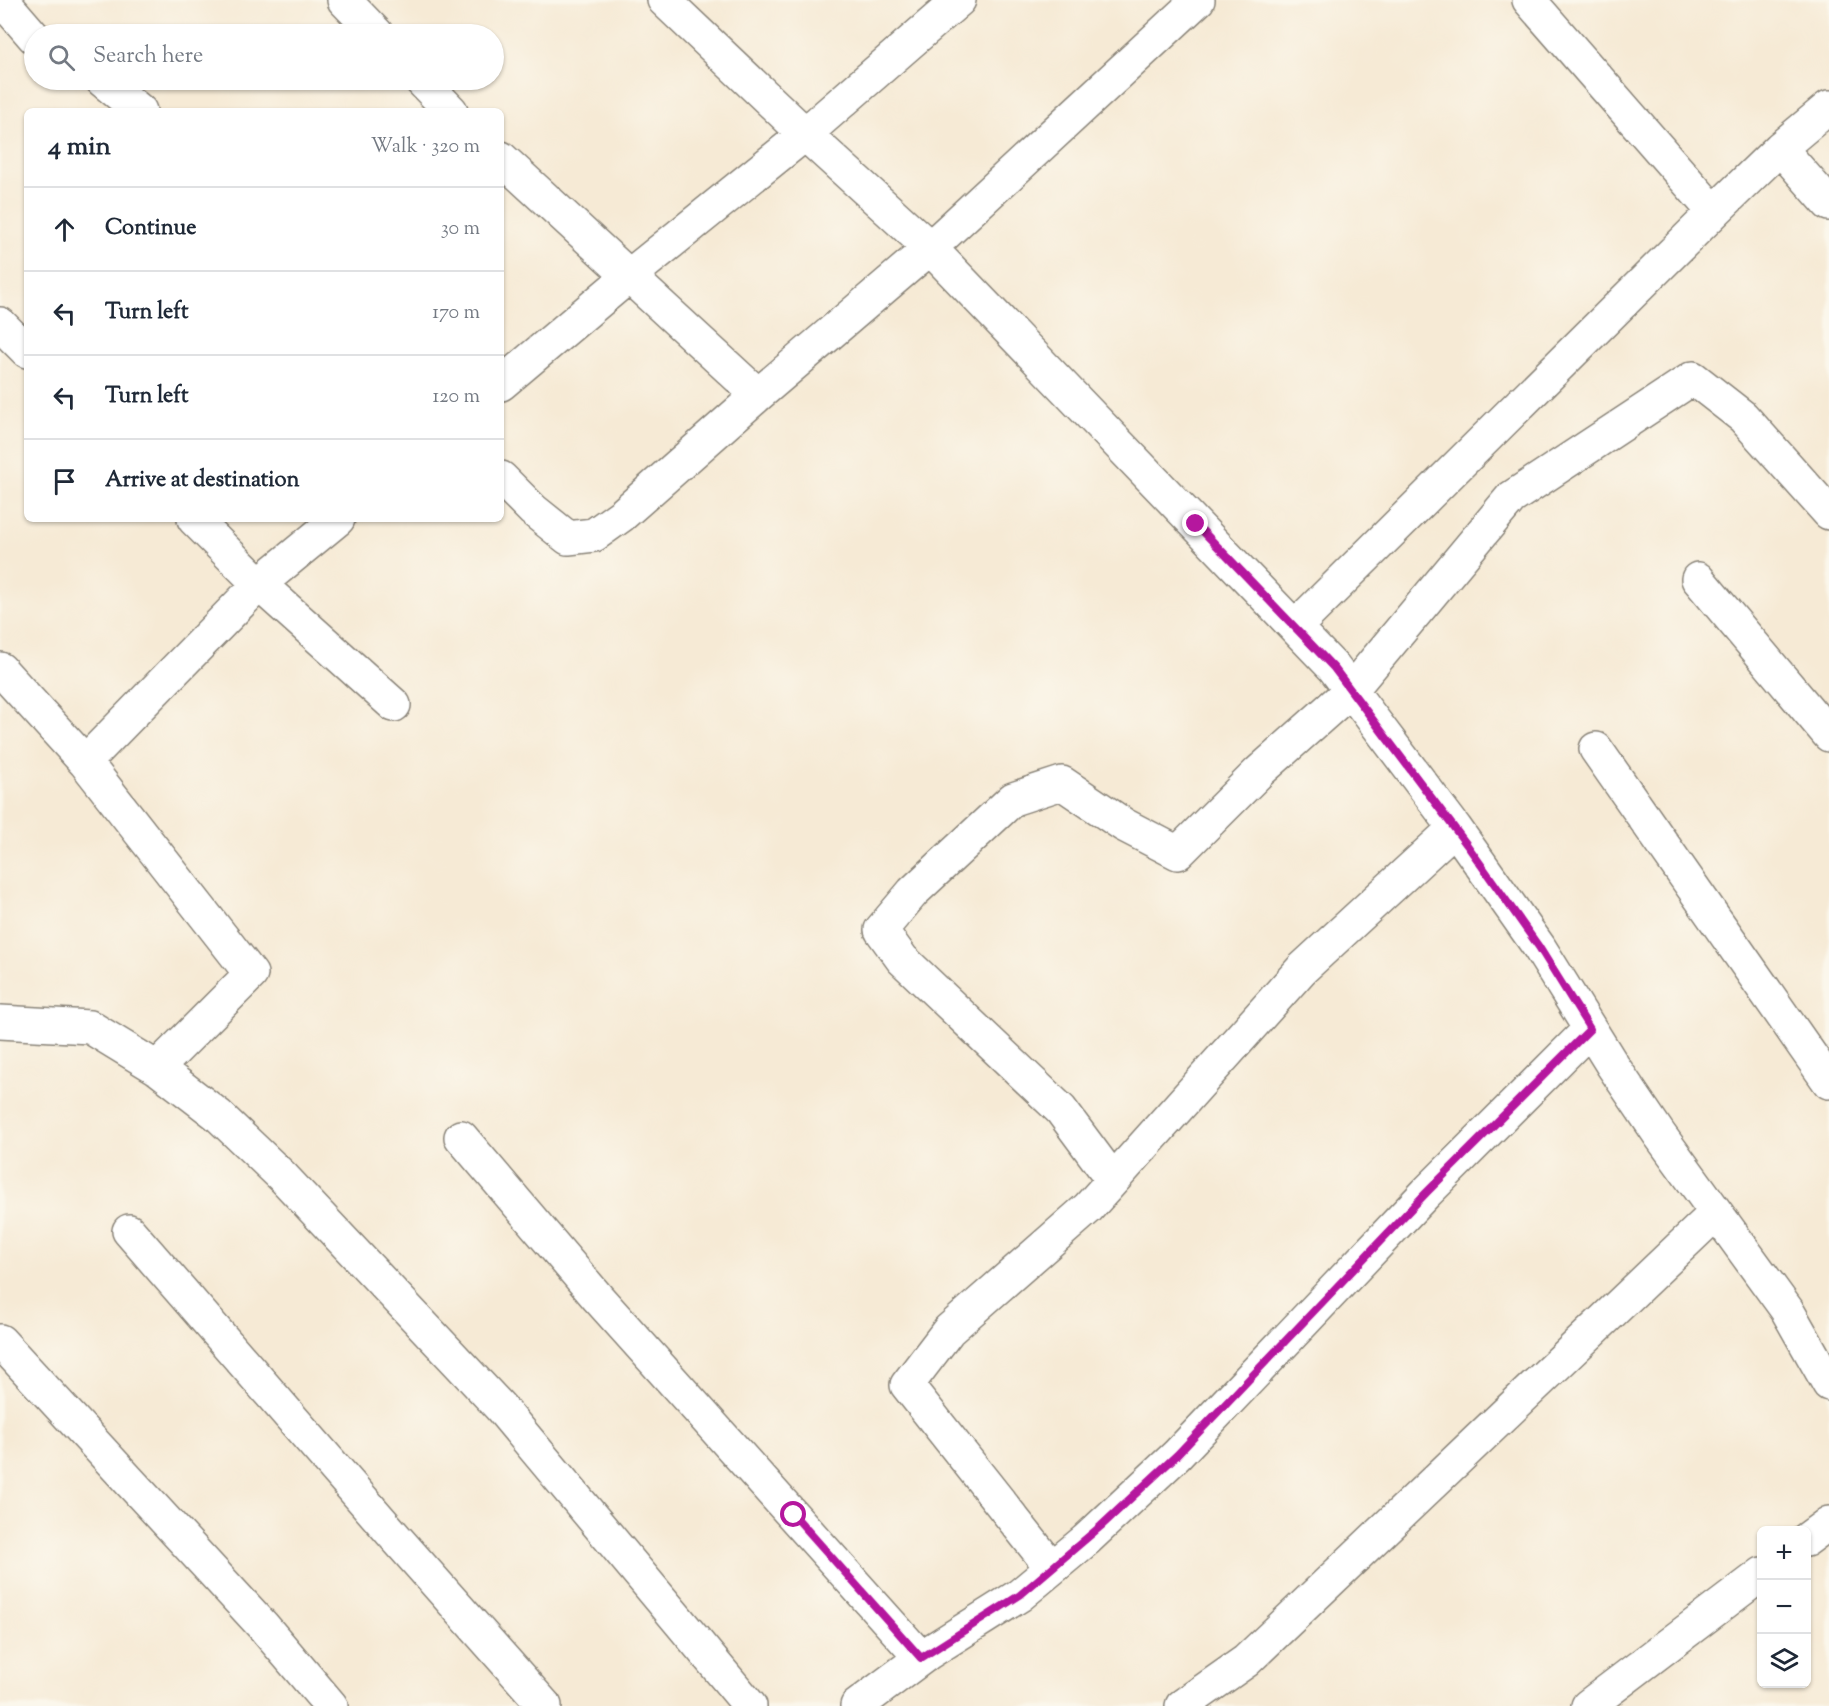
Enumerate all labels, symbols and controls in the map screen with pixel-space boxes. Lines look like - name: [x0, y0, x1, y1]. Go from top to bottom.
- search box: [24, 24, 504, 90]
- icon: search: [45, 41, 78, 74]
- text: Search here: [93, 41, 203, 73]
- text: 4 min: [48, 129, 111, 166]
- text: Walk · 320 m: [371, 133, 480, 162]
- icon: ahead: [48, 213, 81, 246]
- text: Continue: [105, 213, 196, 245]
- text: 30 m: [441, 215, 480, 244]
- icon: left: [48, 297, 81, 330]
- text: Turn left: [105, 297, 188, 329]
- text: 170 m: [432, 299, 480, 328]
- icon: left: [48, 381, 81, 414]
- text: Turn left: [105, 381, 188, 413]
- text: 120 m: [432, 383, 480, 412]
- icon: arrive: [48, 465, 81, 498]
- text: Arrive at destination: [105, 465, 300, 497]
- route end: [1182, 510, 1208, 536]
- route start: [780, 1501, 806, 1527]
- map controls: [1757, 1526, 1811, 1688]
- button: +: [1757, 1526, 1811, 1580]
- button: −: [1757, 1580, 1811, 1634]
- button: layers: [1757, 1634, 1811, 1688]

